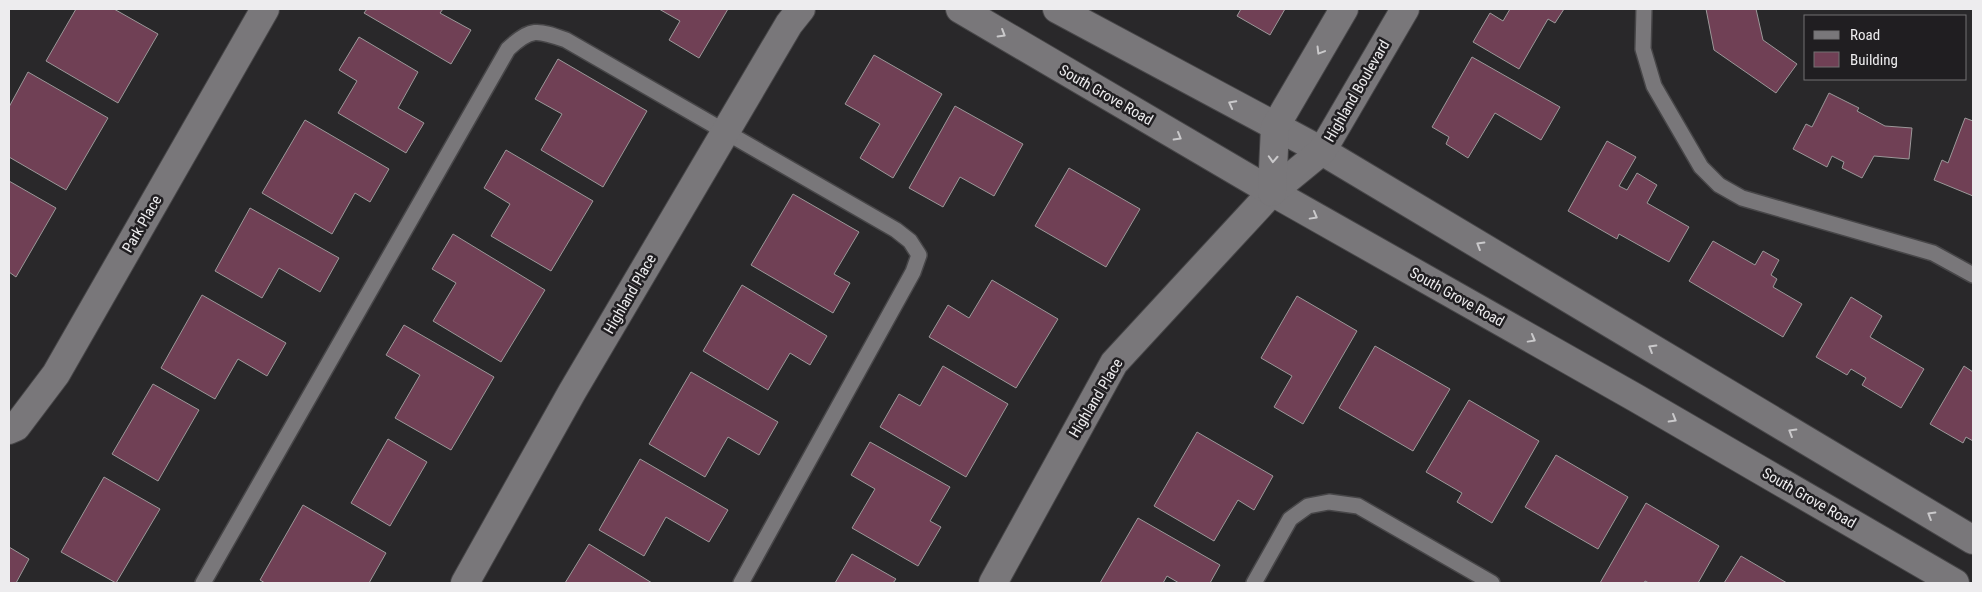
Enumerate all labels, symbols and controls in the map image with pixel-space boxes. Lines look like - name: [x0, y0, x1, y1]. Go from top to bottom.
- legend: [1804, 15, 1967, 80]
- text: Road: [1850, 26, 1880, 44]
- one-way arrow: [997, 27, 1006, 37]
- street label: Highland Boulevard: [1320, 37, 1394, 145]
- one-way arrow: [1316, 45, 1326, 54]
- text: Building: [1850, 51, 1898, 69]
- street label: South Grove Road: [1056, 61, 1156, 129]
- one-way arrow: [1228, 100, 1237, 110]
- one-way arrow: [1173, 131, 1182, 141]
- one-way arrow: [1268, 156, 1279, 164]
- street label: Park Place: [118, 192, 166, 256]
- one-way arrow: [1309, 210, 1318, 220]
- one-way arrow: [1477, 242, 1486, 252]
- street label: Highland Place: [600, 251, 660, 337]
- street label: South Grove Road: [1407, 264, 1507, 330]
- one-way arrow: [1526, 333, 1535, 343]
- one-way arrow: [1649, 345, 1658, 355]
- street label: Highland Place: [1065, 355, 1127, 441]
- one-way arrow: [1668, 413, 1677, 423]
- one-way arrow: [1788, 428, 1797, 438]
- street label: South Grove Road: [1759, 464, 1859, 532]
- one-way arrow: [1928, 511, 1937, 521]

